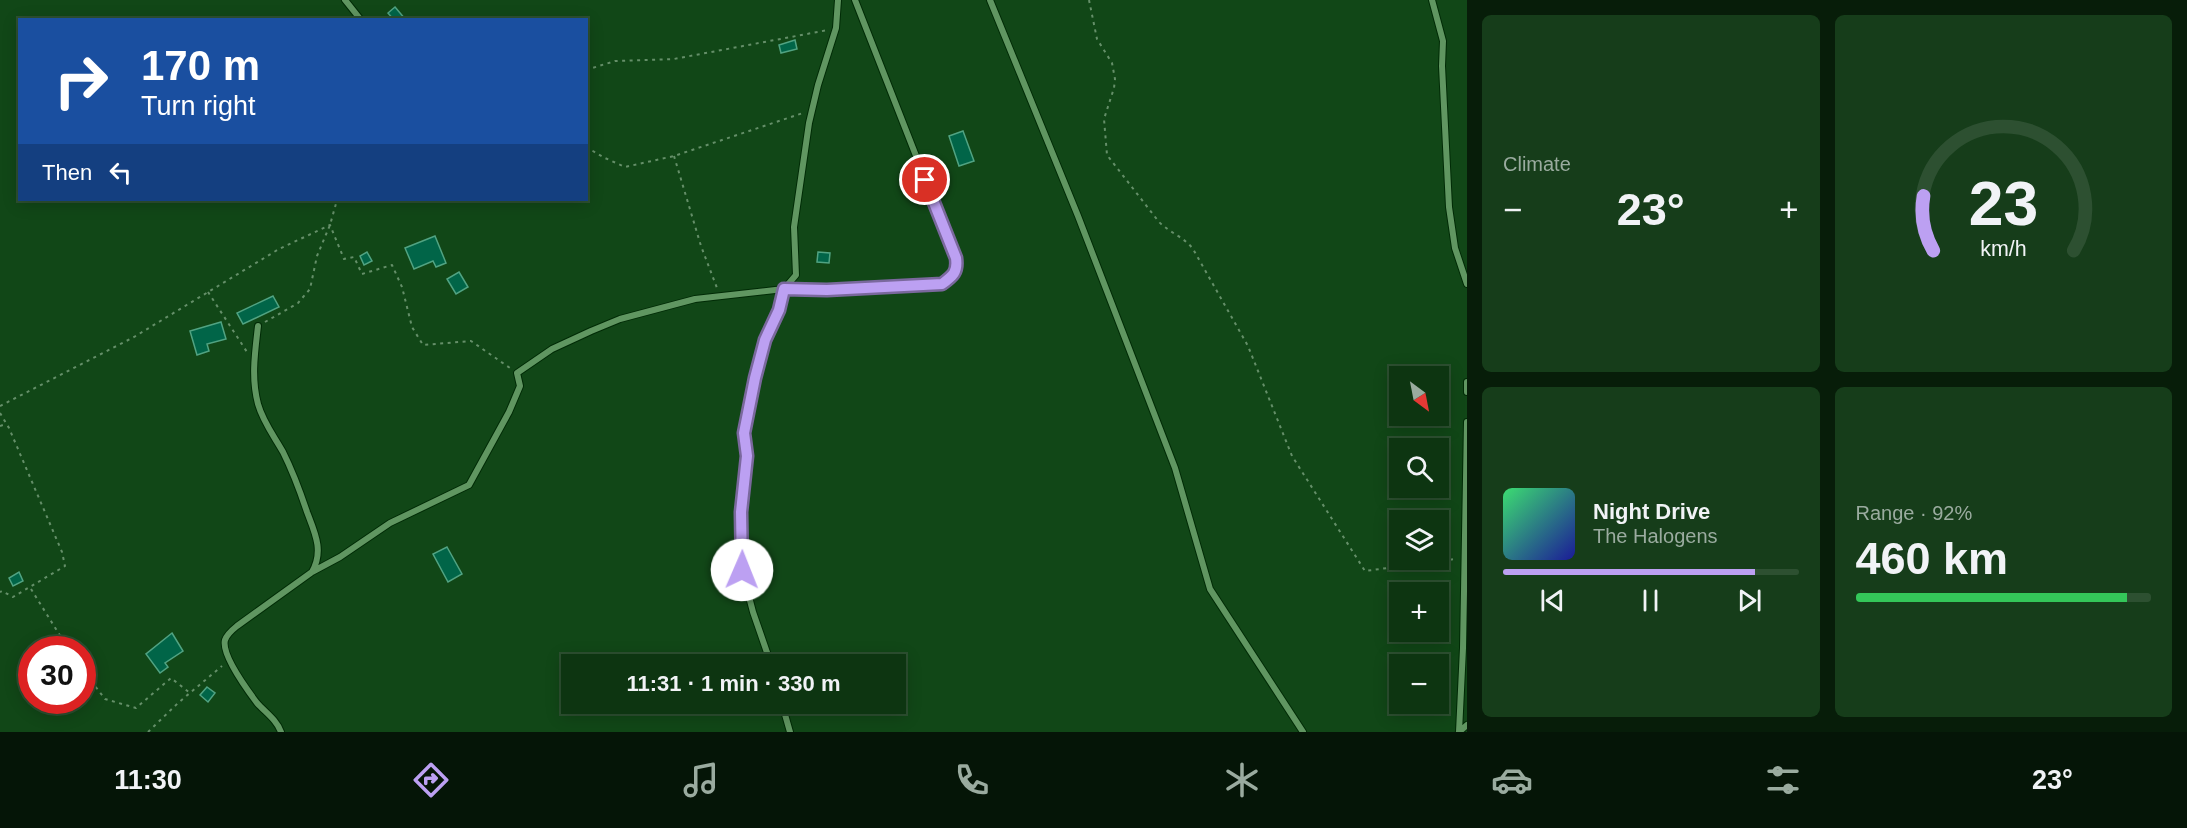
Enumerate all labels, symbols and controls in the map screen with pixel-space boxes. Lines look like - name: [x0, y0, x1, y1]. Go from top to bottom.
- icon: right: [42, 42, 120, 120]
- text: 170 m: [141, 42, 260, 89]
- text: Turn right: [141, 91, 256, 121]
- text: Climate: [1503, 153, 1571, 175]
- pin: [899, 154, 950, 205]
- icon: left: [104, 156, 137, 189]
- text: Then: [42, 160, 92, 185]
- icon: arrive: [908, 163, 941, 196]
- text: 23: [1969, 169, 2038, 238]
- text: 23°: [1617, 184, 1685, 235]
- text: −: [1503, 191, 1522, 228]
- text: +: [1779, 191, 1799, 228]
- text: km/h: [1980, 237, 2026, 261]
- north arrow: [1389, 366, 1449, 426]
- map controls: [1389, 366, 1449, 714]
- button: search: [1389, 438, 1449, 498]
- text: Night Drive: [1593, 499, 1710, 524]
- text: Range · 92%: [1856, 502, 1972, 524]
- button: layers: [1389, 510, 1449, 570]
- text: The Halogens: [1593, 525, 1718, 547]
- text: 460 km: [1856, 533, 2008, 584]
- position arrow: [710, 538, 774, 602]
- button: +: [1389, 582, 1449, 642]
- icon: previous: [1536, 584, 1569, 617]
- icon: pause: [1634, 584, 1667, 617]
- icon: next: [1733, 584, 1766, 617]
- speed limit sign: 30: [18, 636, 96, 714]
- button: −: [1389, 654, 1449, 714]
- text: 11:31 · 1 min · 330 m: [627, 671, 841, 696]
- icon: directions: [410, 759, 452, 801]
- icon: music: [680, 759, 722, 801]
- icon: phone: [951, 759, 993, 801]
- icon: climate: [1221, 759, 1263, 801]
- icon: car: [1491, 759, 1533, 801]
- icon: filters: [1762, 759, 1804, 801]
- text: 11:30: [114, 765, 182, 795]
- text: 23°: [2032, 765, 2073, 795]

